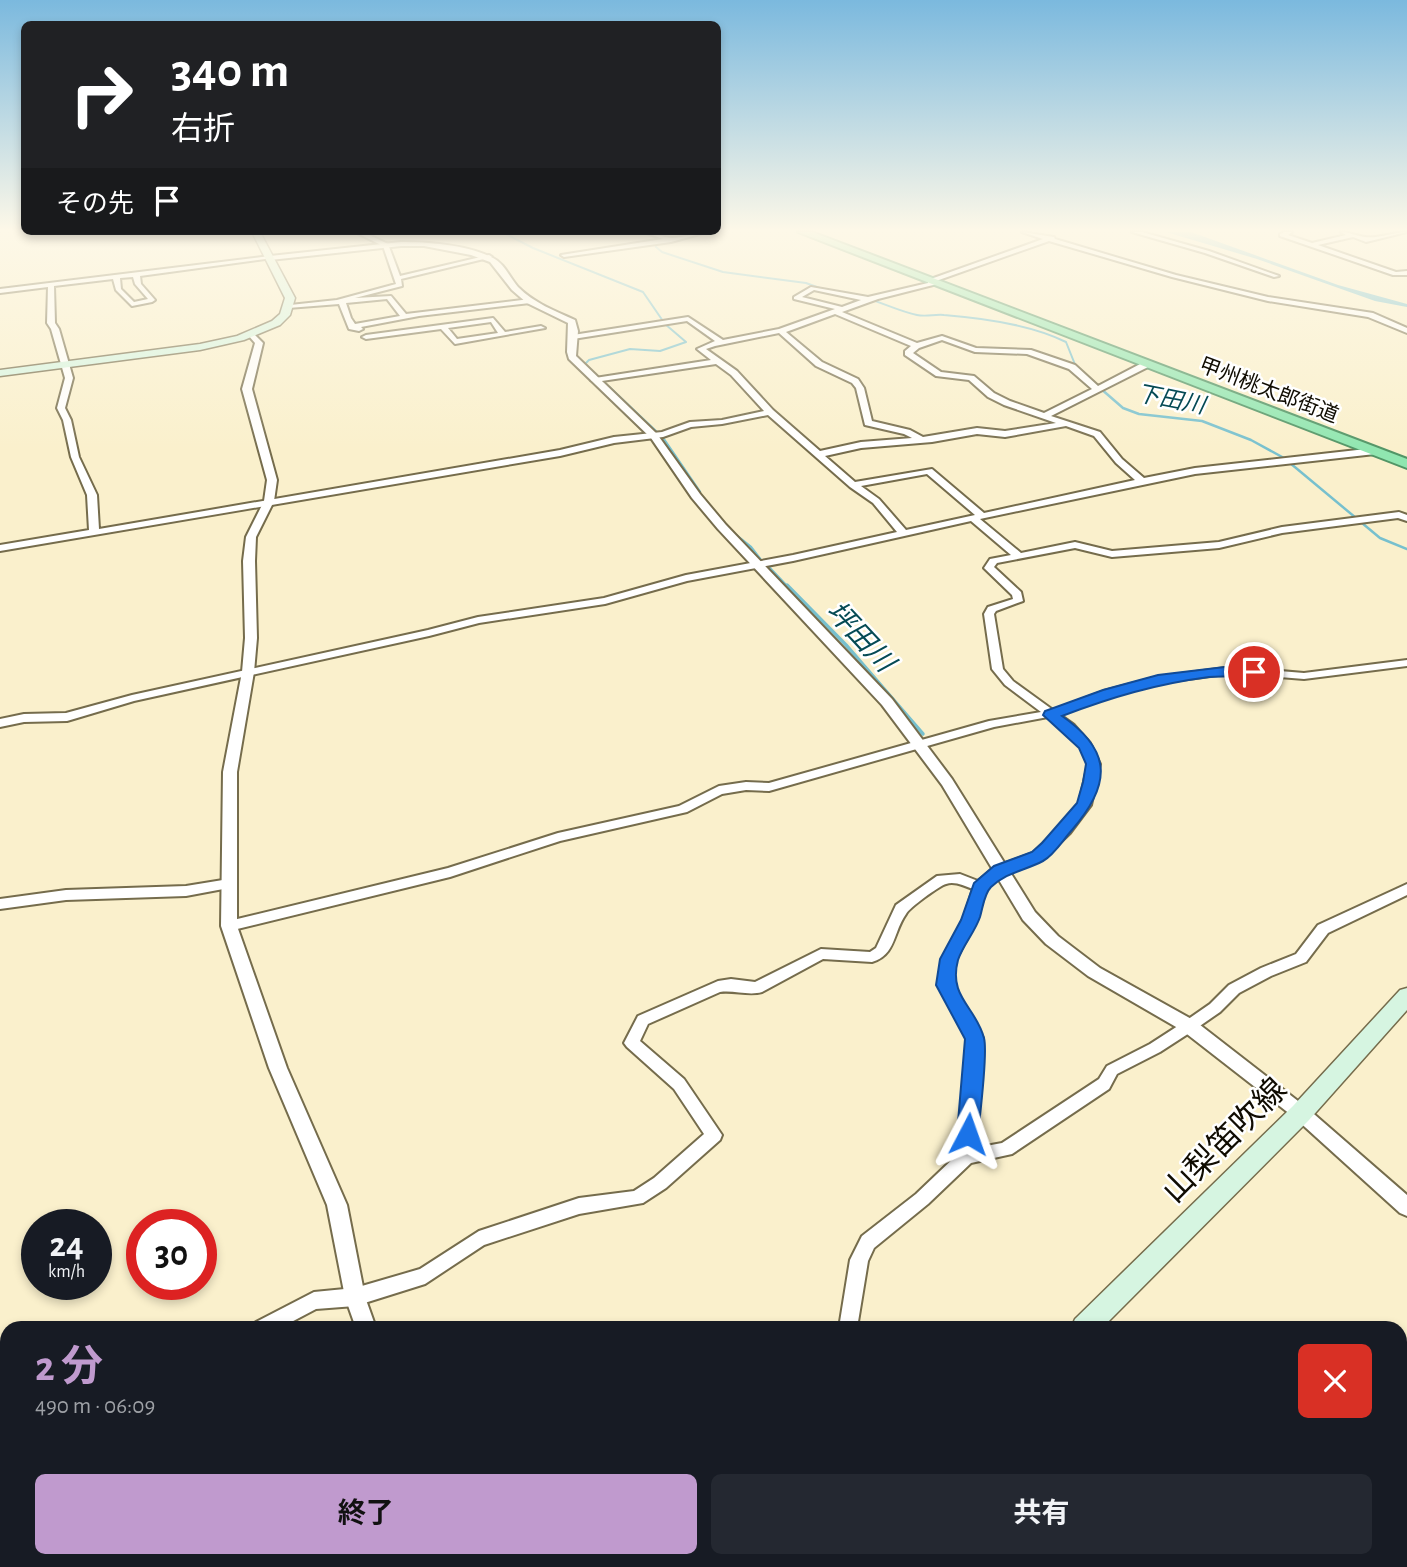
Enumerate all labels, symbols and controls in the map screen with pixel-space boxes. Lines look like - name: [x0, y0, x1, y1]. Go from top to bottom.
- text: 340 m: [171, 47, 289, 96]
- icon: right: [56, 49, 147, 140]
- text: 右折: [171, 113, 235, 145]
- icon: arrive: [148, 182, 186, 220]
- text: その先: [56, 191, 134, 217]
- street label: 甲州桃太郎街道: [1196, 353, 1342, 427]
- water label: 下田川: [1135, 382, 1210, 419]
- water label: 坪田川: [821, 596, 902, 680]
- pin: [1224, 642, 1284, 702]
- icon: arrive: [1235, 653, 1273, 691]
- street label: 山梨笛吹線: [1155, 1071, 1293, 1209]
- position arrow: [931, 1097, 1005, 1171]
- speed limit sign: 30: [126, 1209, 217, 1300]
- text: 24: [49, 1228, 84, 1263]
- text: km/h: [48, 1263, 85, 1281]
- button: close: [1298, 1344, 1372, 1418]
- text: 2 分: [35, 1346, 103, 1388]
- text: 490 m · 06:09: [35, 1395, 155, 1418]
- button: 終了: [35, 1474, 697, 1554]
- button: 共有: [711, 1474, 1372, 1554]

